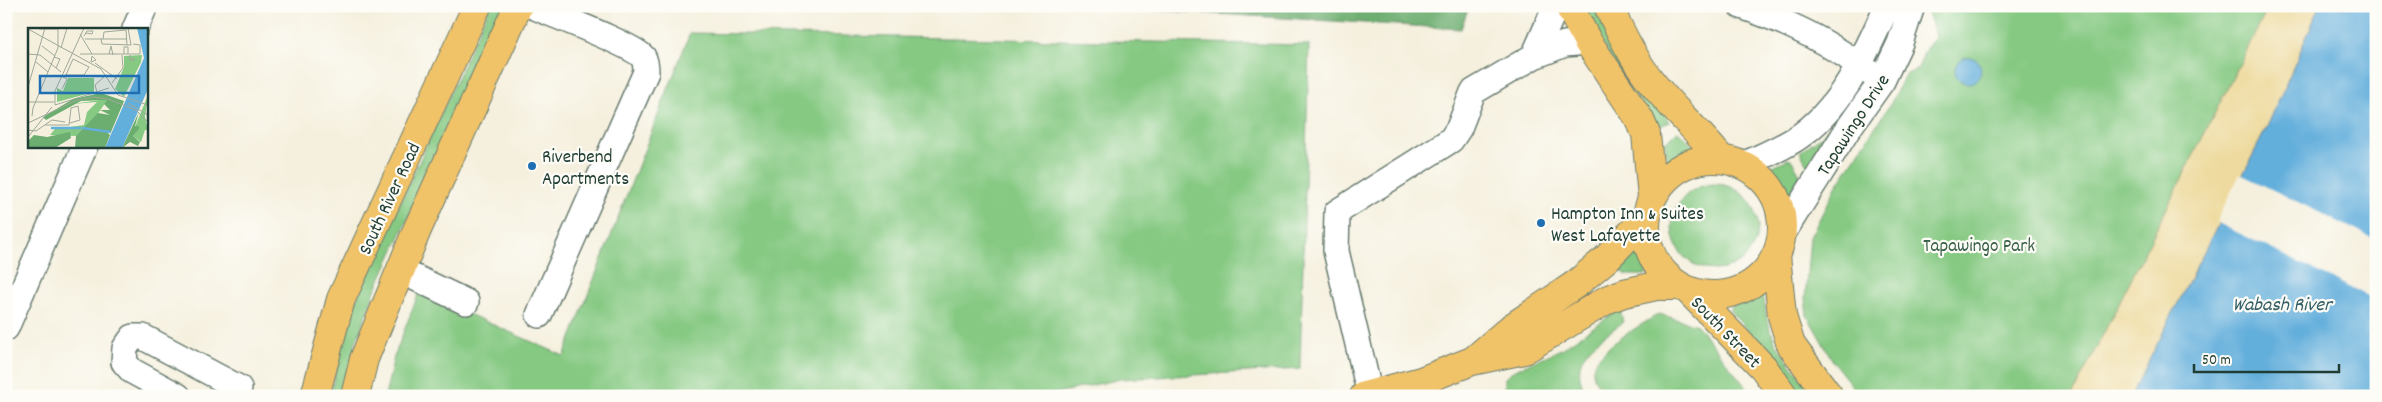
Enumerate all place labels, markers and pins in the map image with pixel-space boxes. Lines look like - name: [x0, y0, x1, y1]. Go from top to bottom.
- place label: Riverbend Apartments: [542, 145, 629, 194]
- marker: Riverbend Apartments: [526, 160, 538, 172]
- place label: Hampton Inn & Suites West Lafayette: [1551, 202, 1704, 251]
- marker: Hampton Inn & Suites West Lafayette: [1535, 217, 1547, 229]

